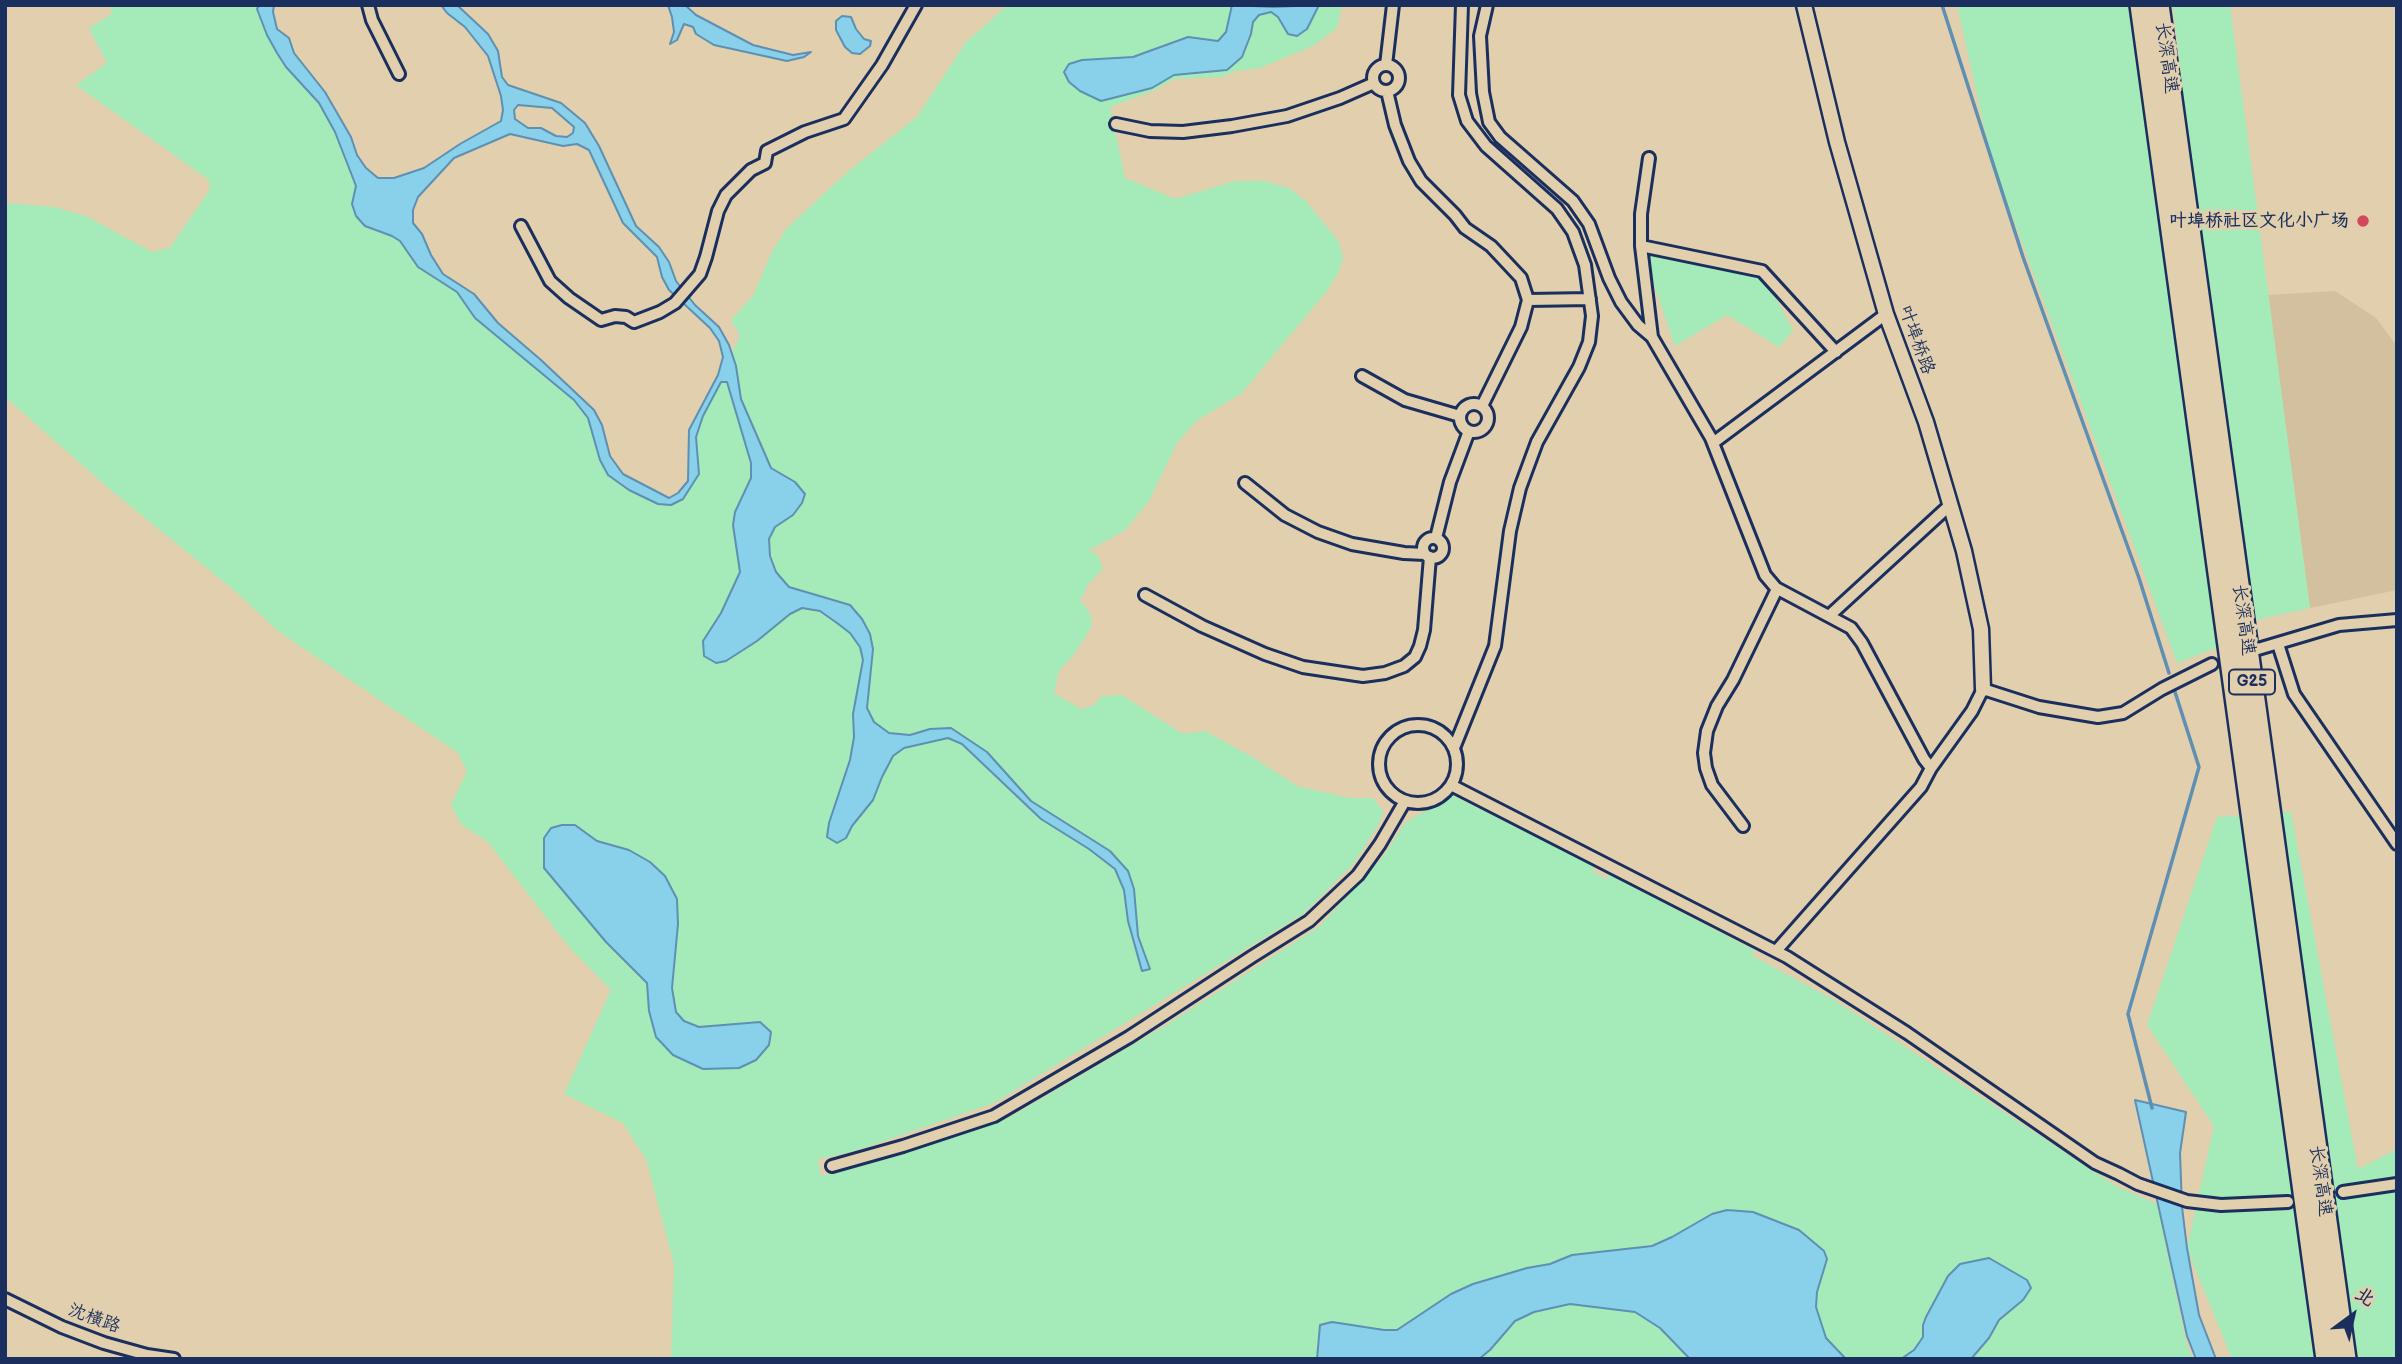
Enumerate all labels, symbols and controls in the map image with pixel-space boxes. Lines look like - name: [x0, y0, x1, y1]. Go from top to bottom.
- street label: 长深高速: [2150, 21, 2182, 95]
- place label: 叶埠桥社区文化小广场: [2169, 210, 2349, 232]
- marker: 叶埠桥社区文化小广场: [2355, 213, 2371, 229]
- street label: 叶埠桥路: [1894, 302, 1938, 378]
- street label: 长深高速: [2227, 583, 2259, 657]
- road number: G25: [2229, 670, 2275, 694]
- street label: 长深高速: [2304, 1144, 2336, 1218]
- north arrow: [2318, 1280, 2388, 1350]
- text: 北: [2350, 1282, 2379, 1312]
- street label: 沈横路: [65, 1300, 123, 1338]

